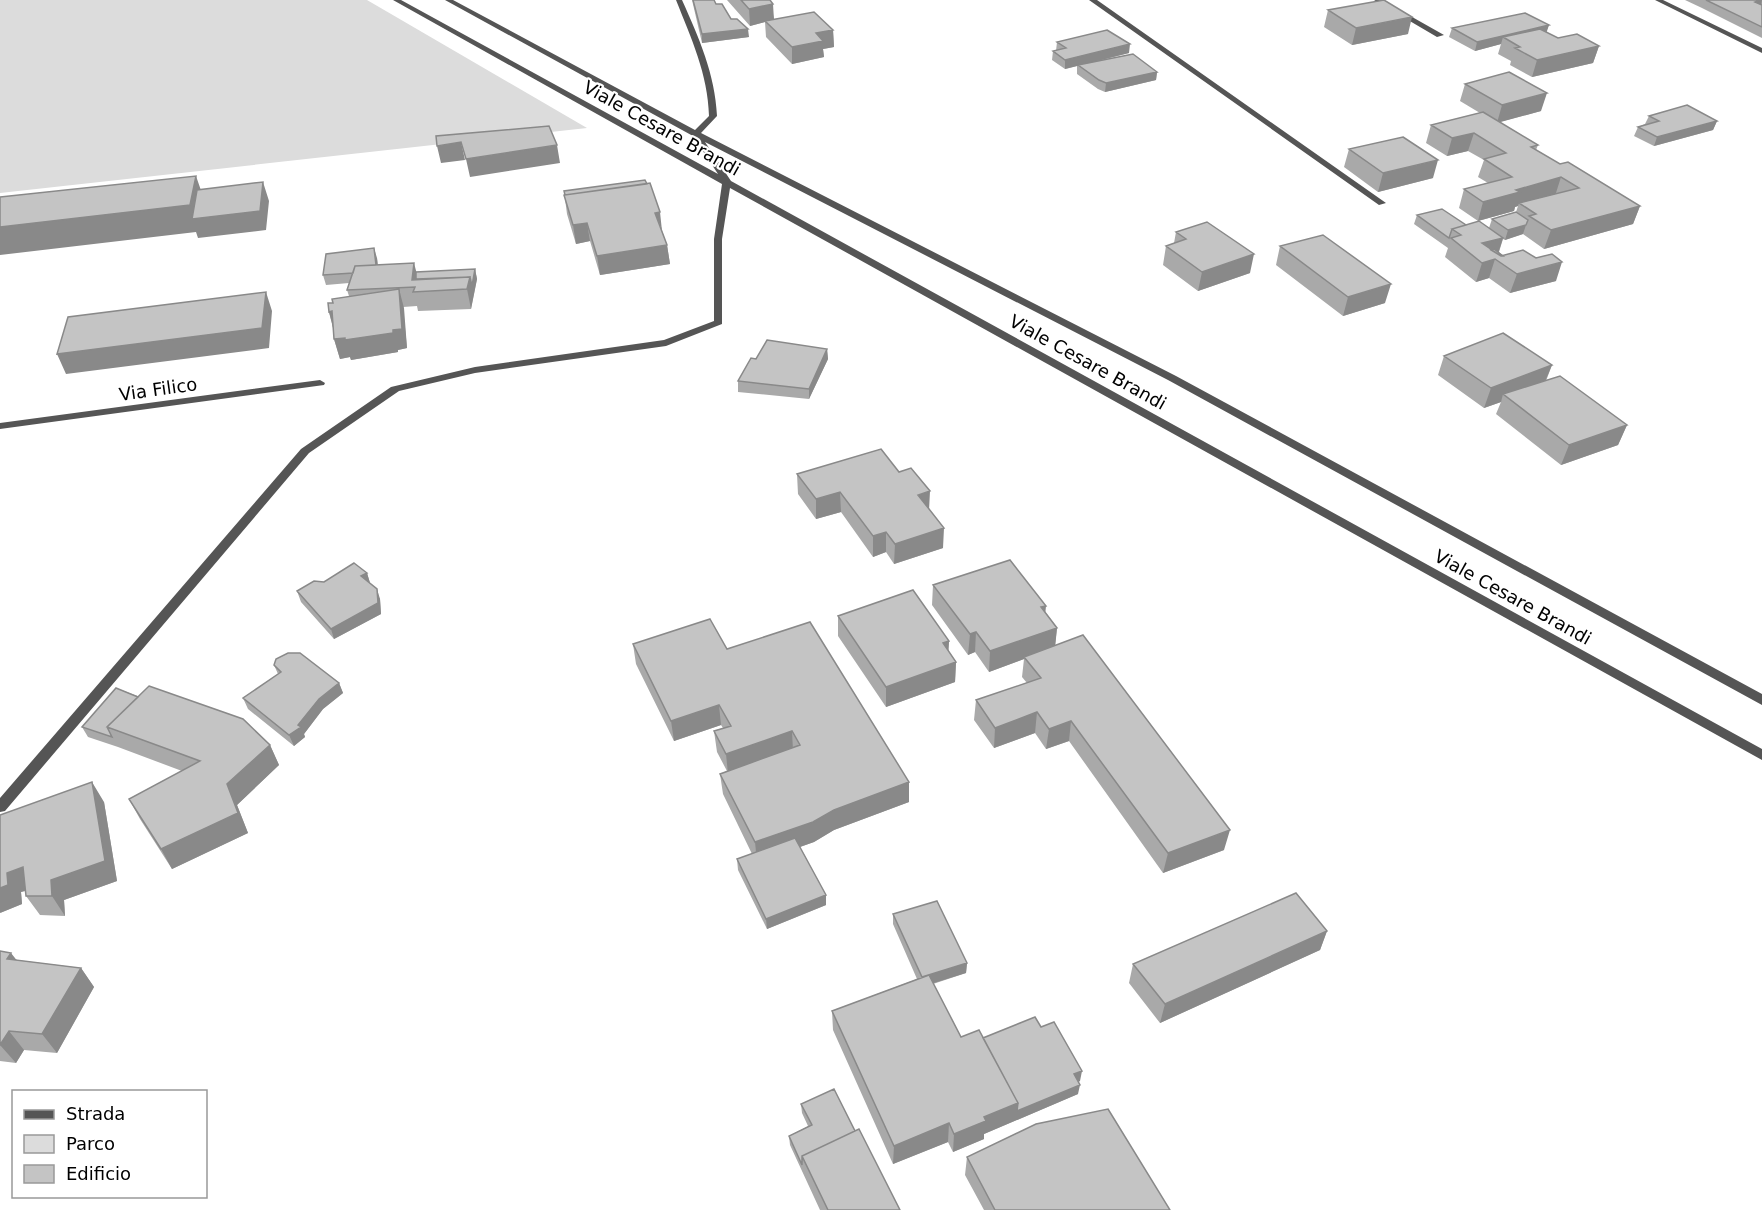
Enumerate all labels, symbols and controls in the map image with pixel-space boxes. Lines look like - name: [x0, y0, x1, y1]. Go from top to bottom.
- street label: Viale Cesare Brandi: [580, 76, 744, 180]
- street label: Viale Cesare Brandi: [1006, 310, 1170, 414]
- street label: Via Filico: [118, 373, 198, 405]
- street label: Viale Cesare Brandi: [1431, 545, 1595, 649]
- legend: [12, 1090, 207, 1198]
- text: Strada: [66, 1103, 125, 1124]
- text: Parco: [66, 1133, 115, 1154]
- text: Edificio: [66, 1163, 131, 1184]

